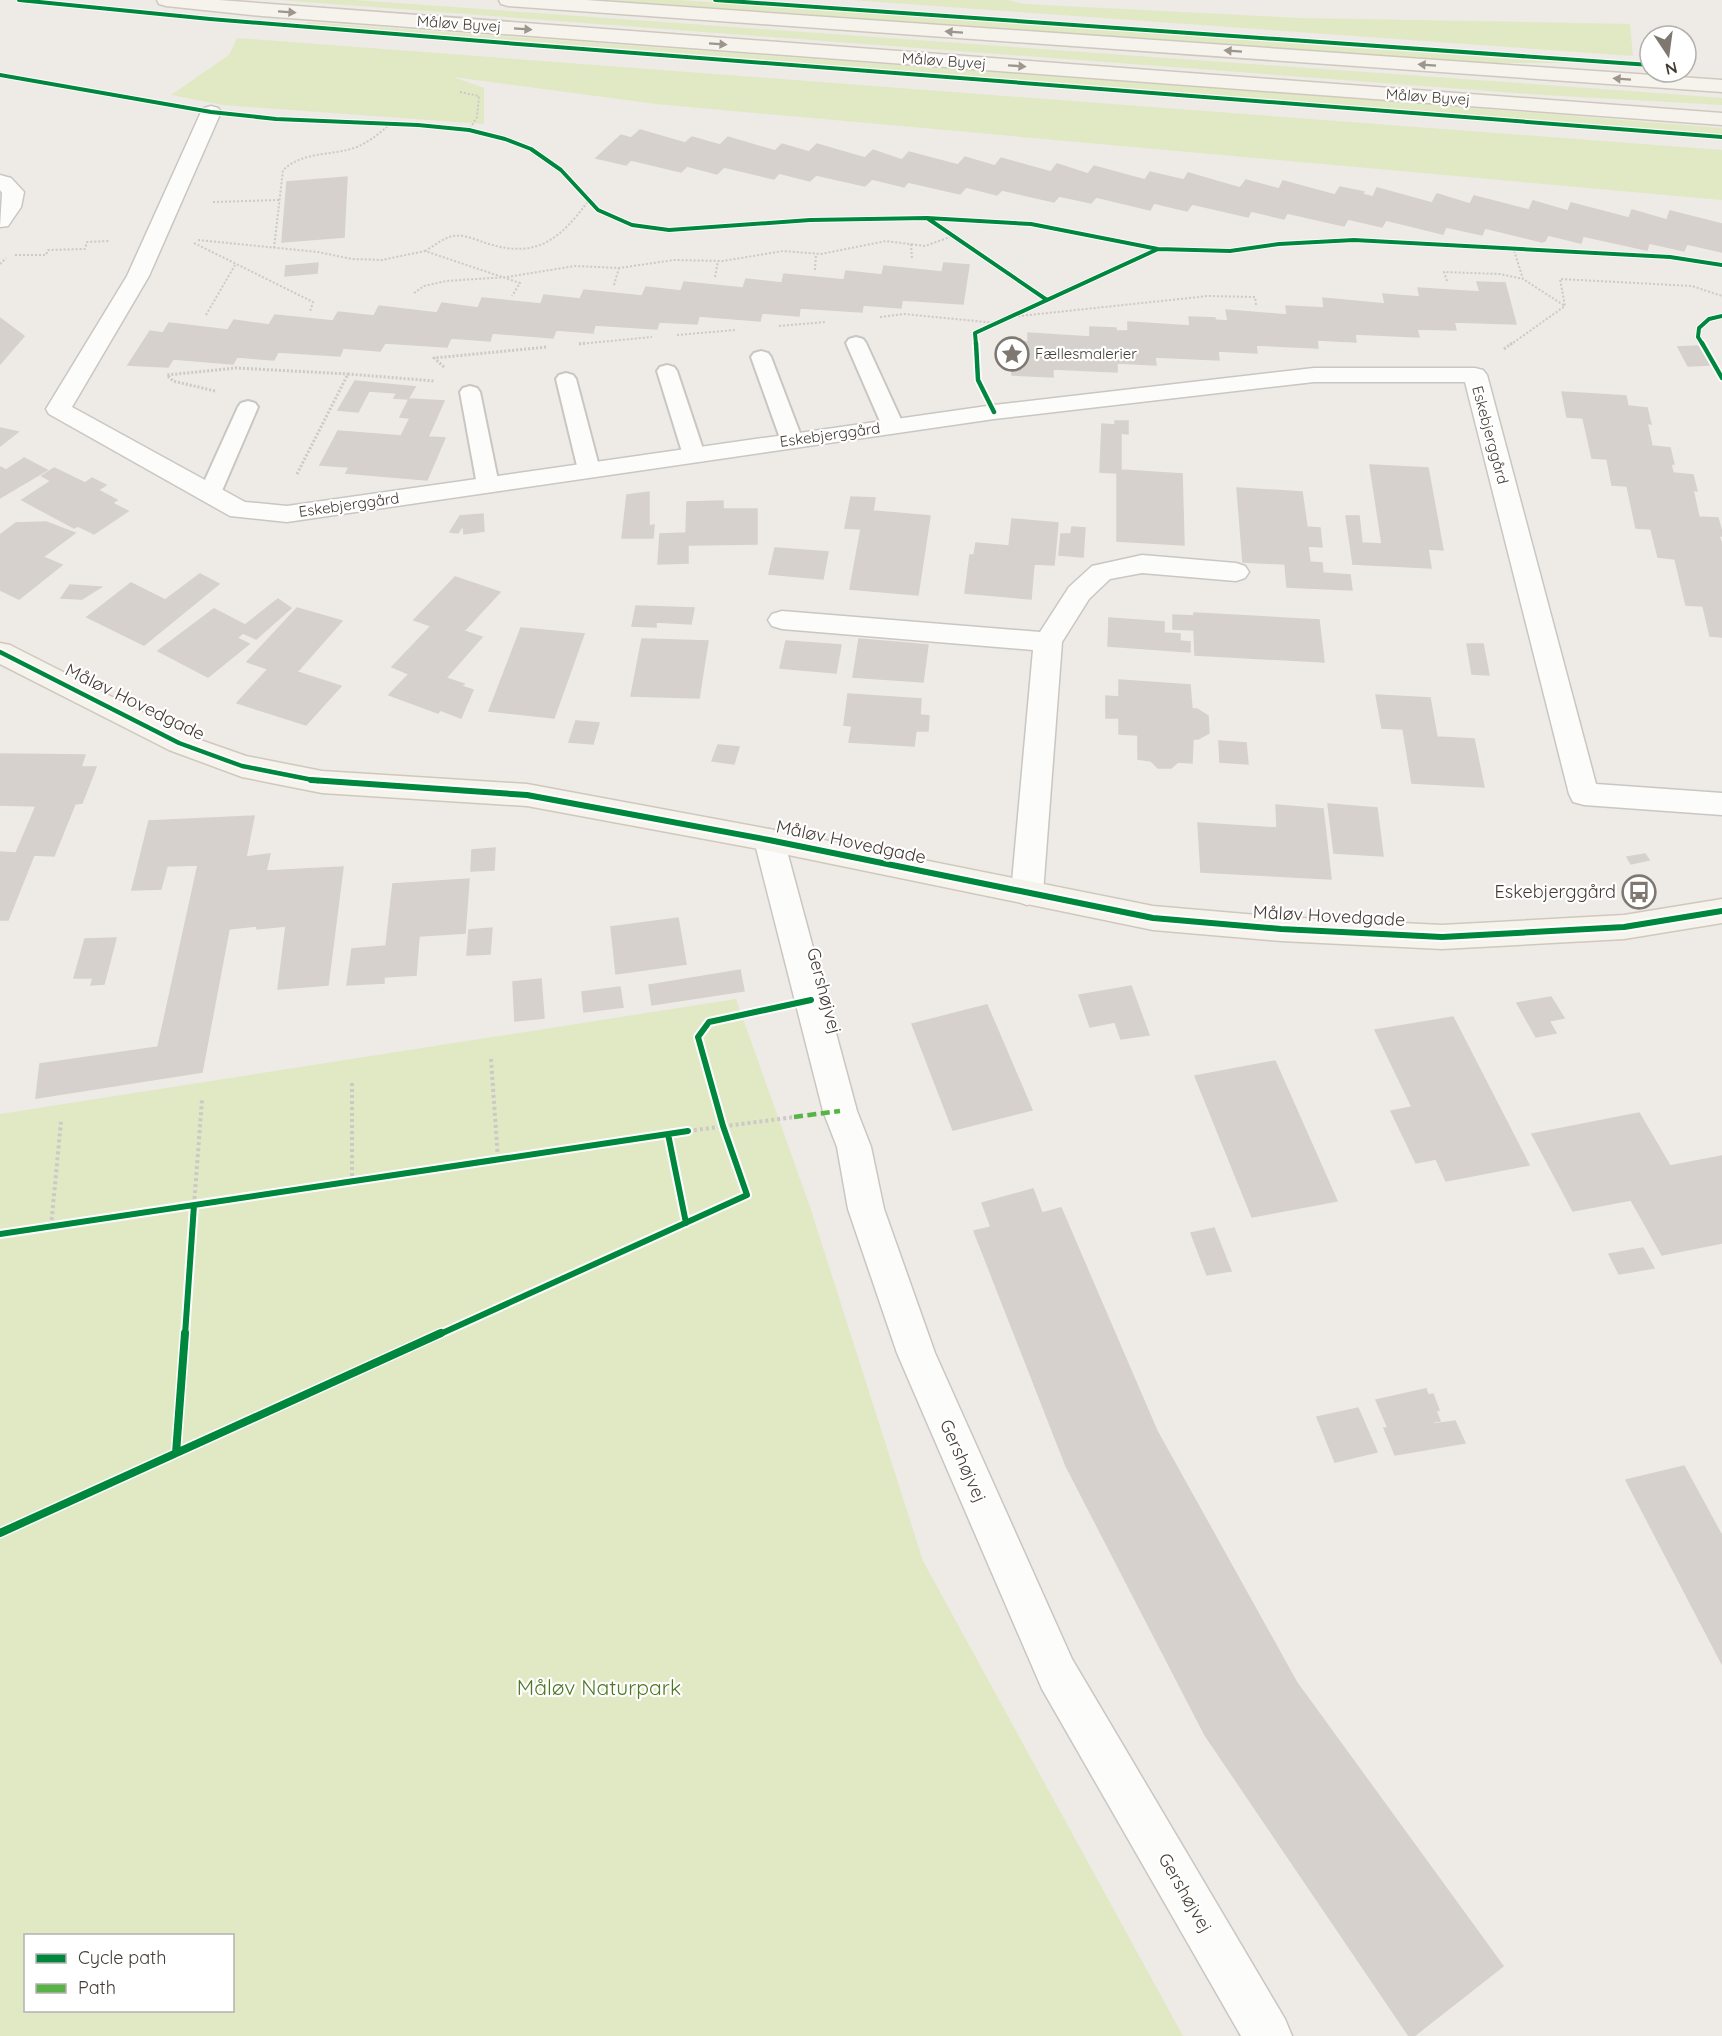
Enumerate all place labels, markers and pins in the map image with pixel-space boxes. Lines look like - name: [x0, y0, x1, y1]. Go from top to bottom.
- place icon: Fællesmalerier: [994, 336, 1030, 372]
- place label: Fællesmalerier: [1035, 344, 1137, 363]
- bus stop icon: Eskebjerggård: [1621, 874, 1657, 910]
- place label: Eskebjerggård: [1495, 880, 1616, 903]

